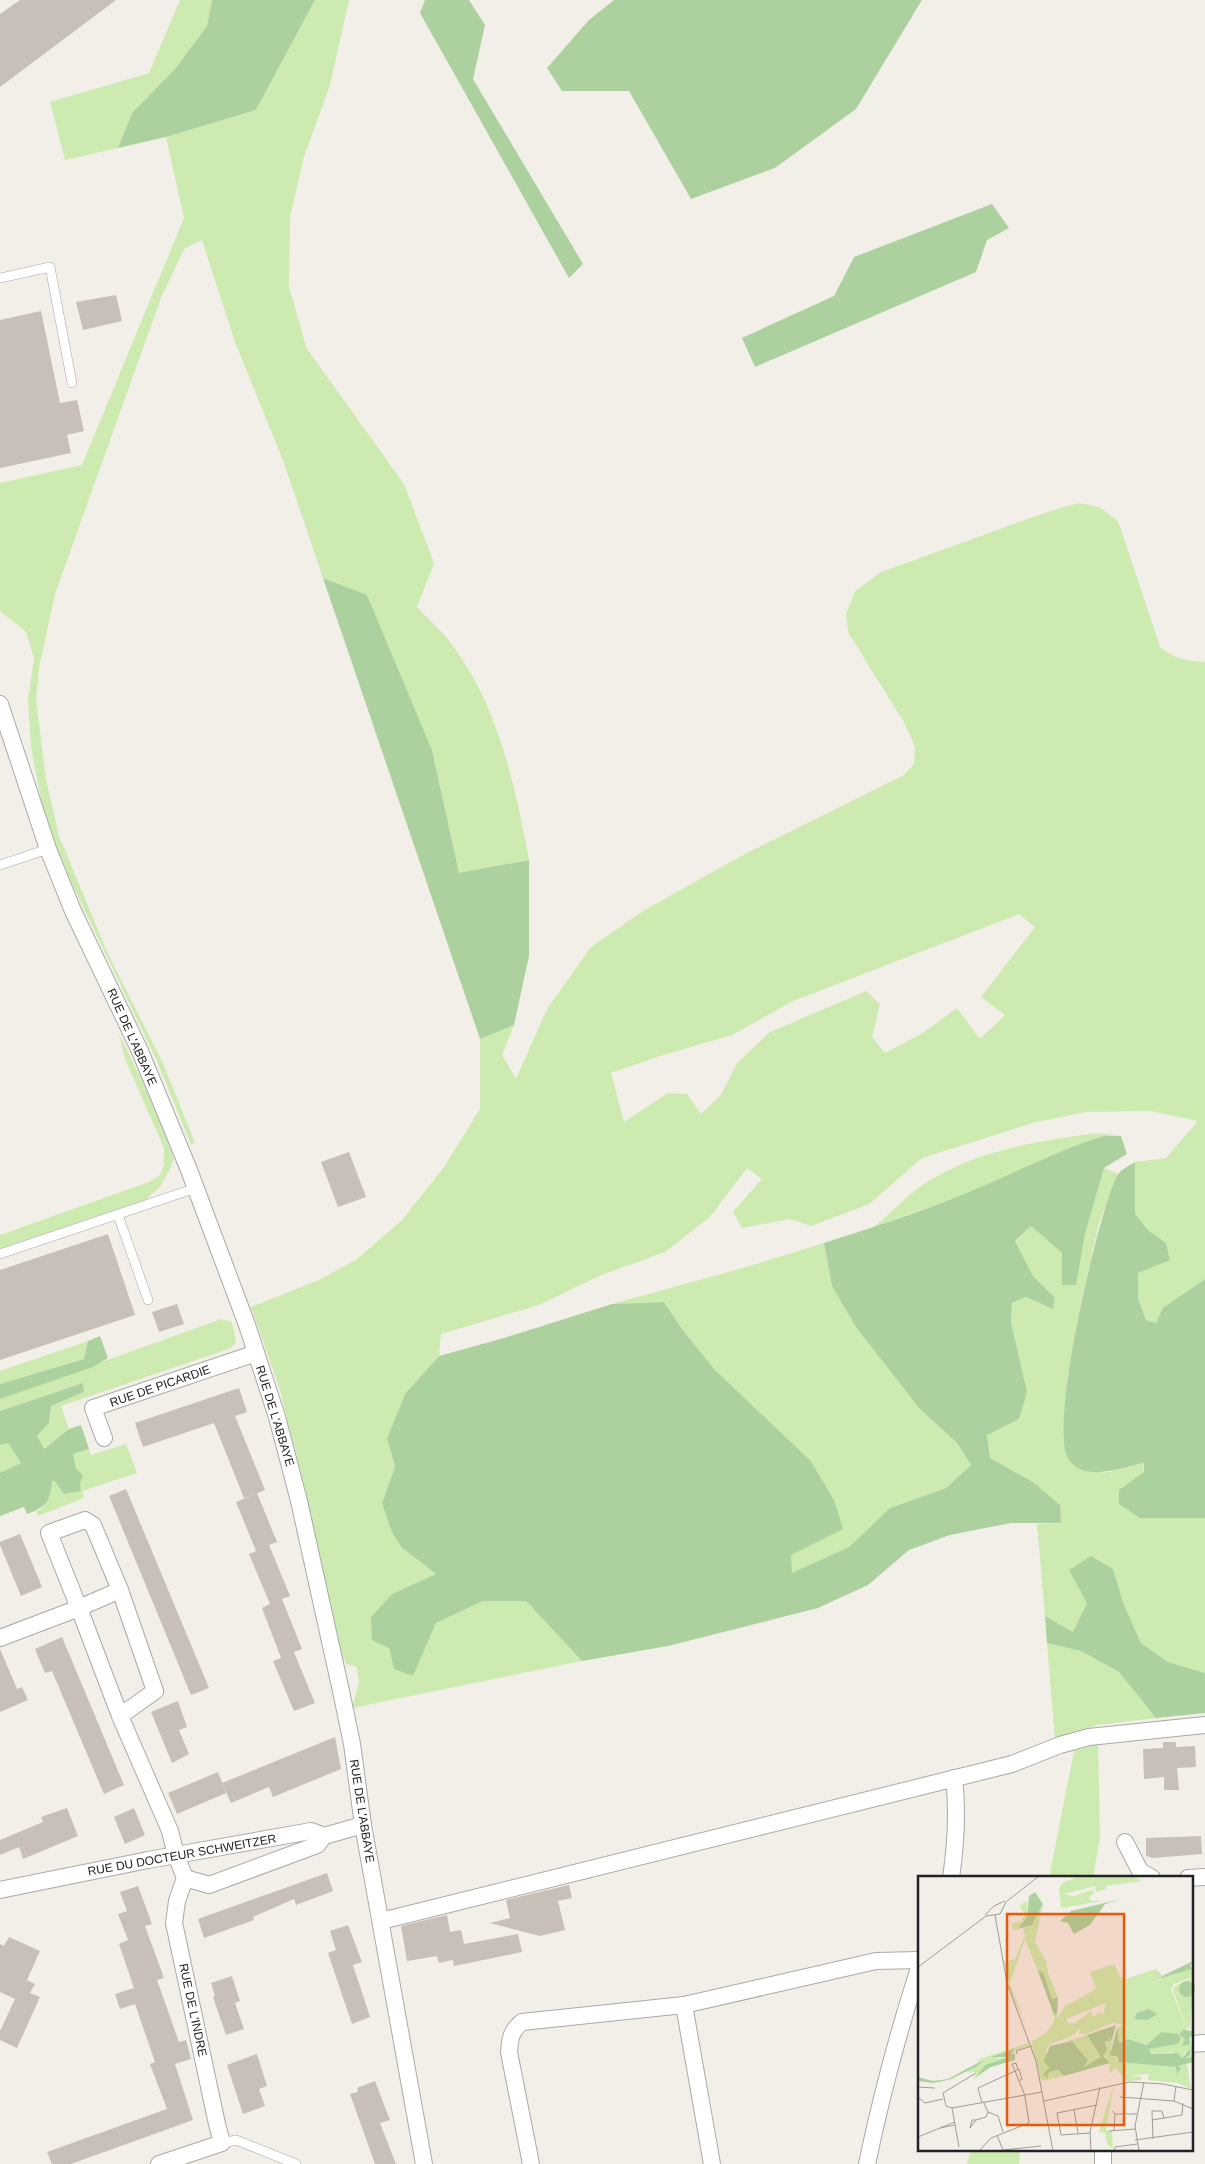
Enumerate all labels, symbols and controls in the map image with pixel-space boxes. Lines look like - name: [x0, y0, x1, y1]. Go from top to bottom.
- street label: RUE DE L'ABBAYE: [104, 986, 160, 1088]
- street label: RUE DE PICARDIE: [108, 1362, 212, 1410]
- street label: RUE DE L'ABBAYE: [253, 1364, 297, 1468]
- street label: RUE DE L'ABBAYE: [347, 1758, 377, 1864]
- street label: RUE DU DOCTEUR SCHWEITZER: [87, 1831, 278, 1879]
- inset map: [918, 1876, 1192, 2152]
- street label: RUE DE L'INDRE: [176, 1962, 210, 2058]

